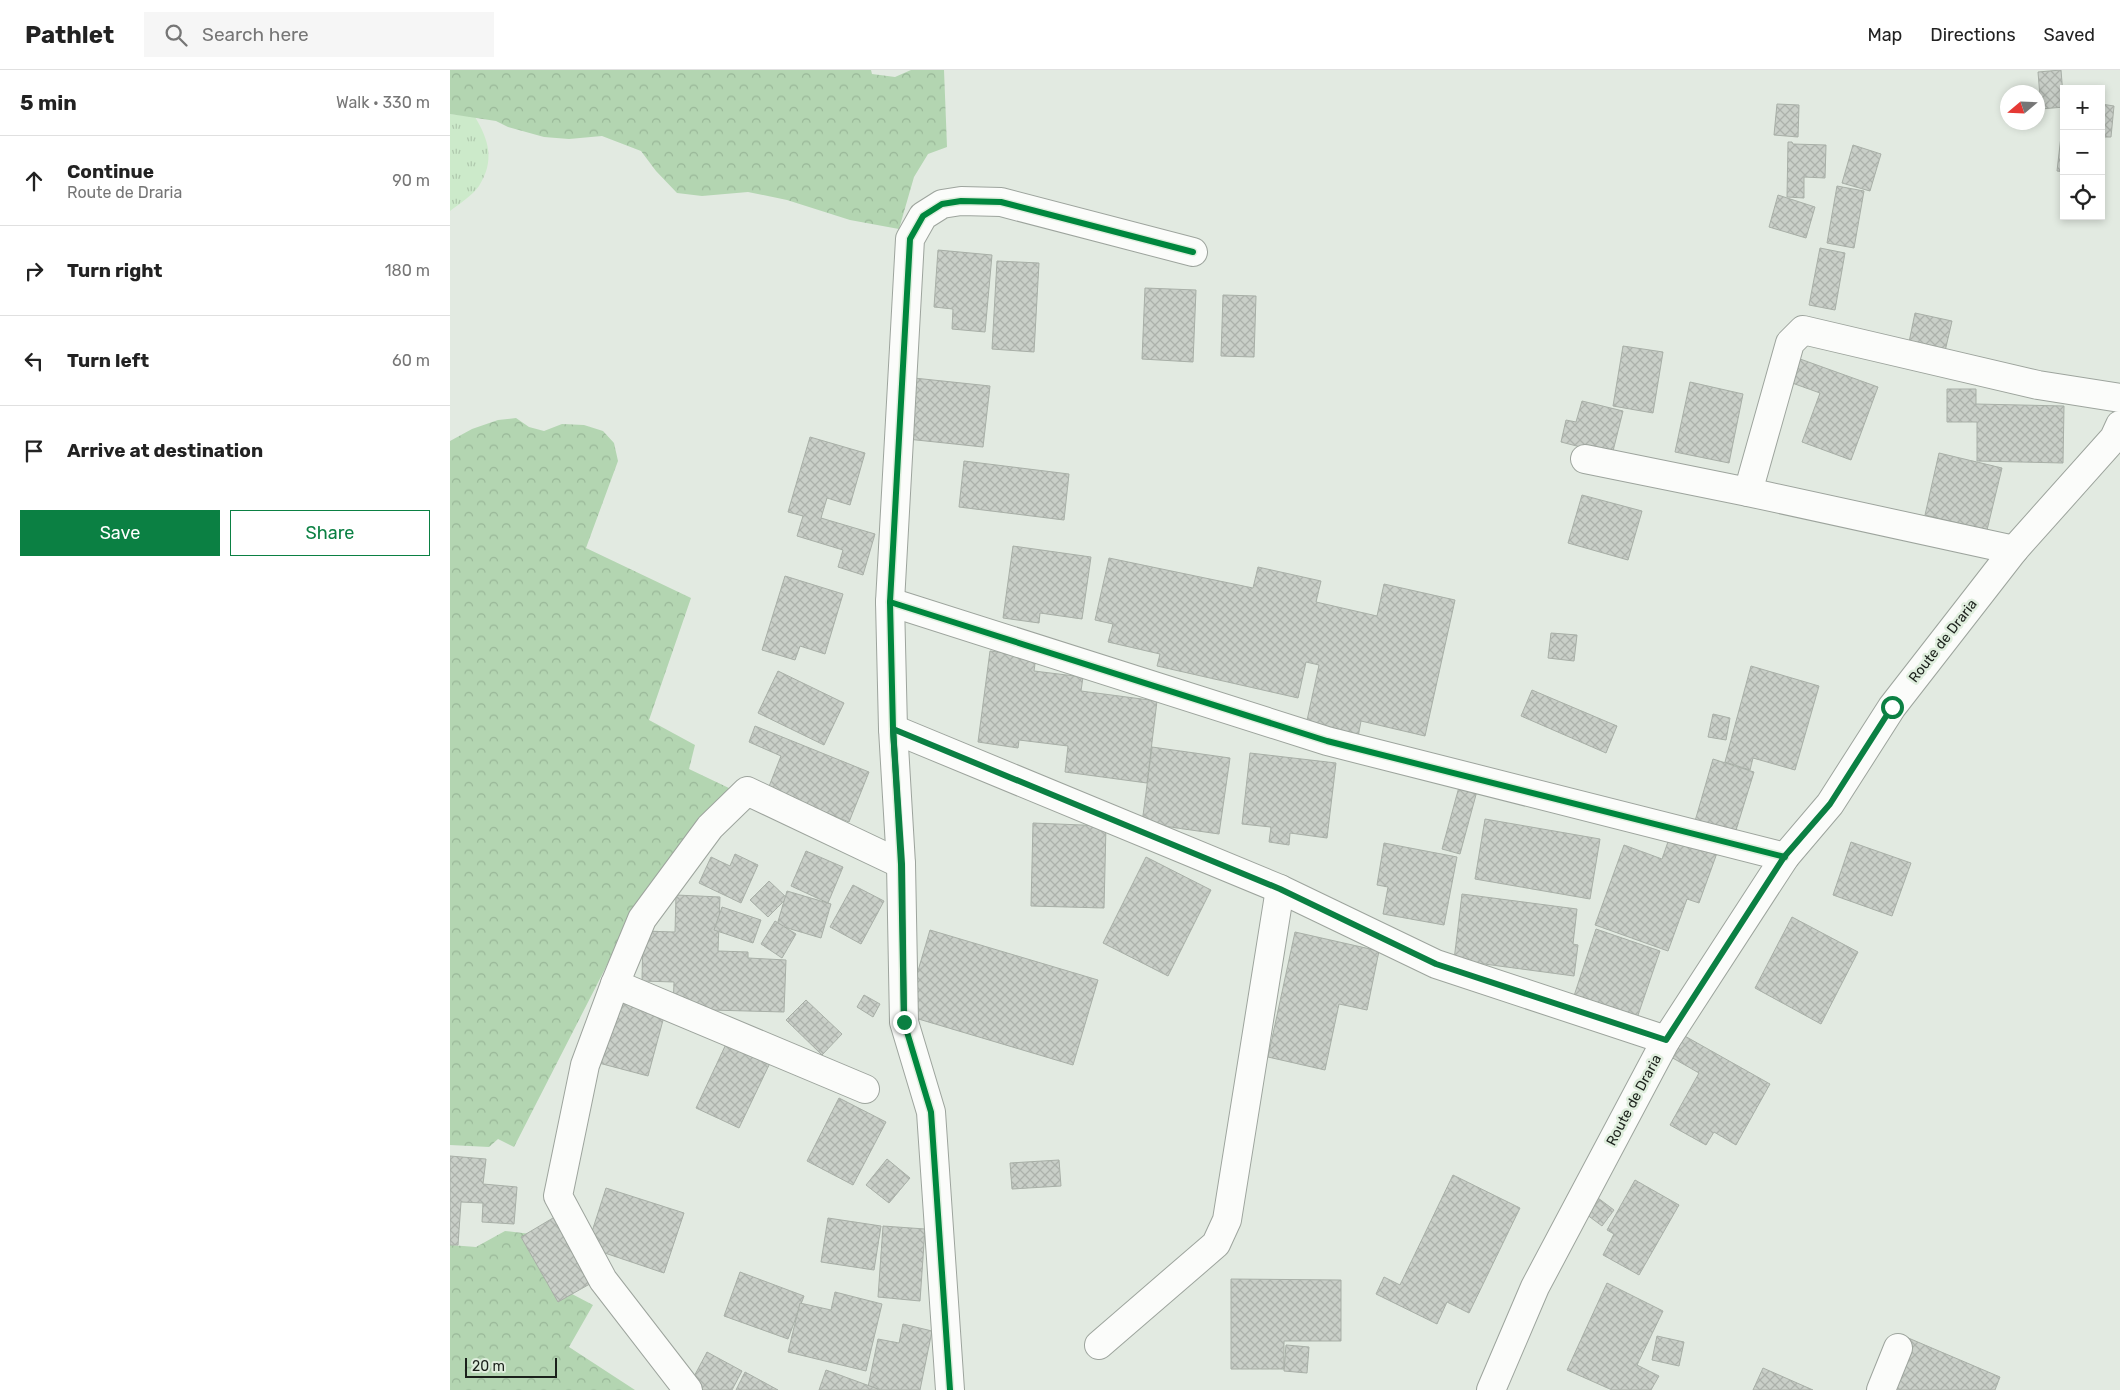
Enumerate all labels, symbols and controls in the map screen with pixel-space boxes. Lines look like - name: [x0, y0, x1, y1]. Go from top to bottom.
- search box: [144, 12, 494, 57]
- text: Pathlet: [25, 21, 114, 49]
- icon: search: [162, 21, 190, 49]
- text: Search here: [202, 23, 309, 46]
- text: Map: [1867, 24, 1902, 46]
- text: Directions: [1930, 24, 2016, 46]
- text: Saved: [2044, 24, 2095, 46]
- north arrow: [2000, 85, 2045, 130]
- map controls: [2060, 85, 2105, 220]
- button: +: [2060, 85, 2105, 130]
- text: 5 min: [20, 90, 77, 115]
- text: Walk · 330 m: [336, 93, 430, 112]
- button: −: [2060, 130, 2105, 175]
- text: Continue: [67, 160, 154, 183]
- icon: ahead: [20, 167, 48, 195]
- text: 90 m: [392, 171, 430, 190]
- button: locate: [2060, 175, 2105, 220]
- text: Route de Draria: [67, 183, 182, 202]
- icon: right: [20, 257, 48, 285]
- text: Turn right: [67, 259, 162, 282]
- text: 180 m: [385, 261, 430, 280]
- icon: left: [20, 347, 48, 375]
- text: Turn left: [67, 349, 149, 372]
- text: 60 m: [392, 351, 430, 370]
- icon: arrive: [20, 437, 48, 465]
- text: Arrive at destination: [67, 439, 263, 462]
- button: Save: [20, 510, 220, 556]
- button: Share: [230, 510, 430, 556]
- street label: Route de Draria: [1905, 596, 1981, 686]
- route start: [1881, 696, 1904, 719]
- route end: [893, 1011, 916, 1034]
- street label: Route de Draria: [1603, 1051, 1665, 1149]
- scale bar: [465, 1355, 558, 1378]
- text: 20 m: [472, 1358, 505, 1375]

